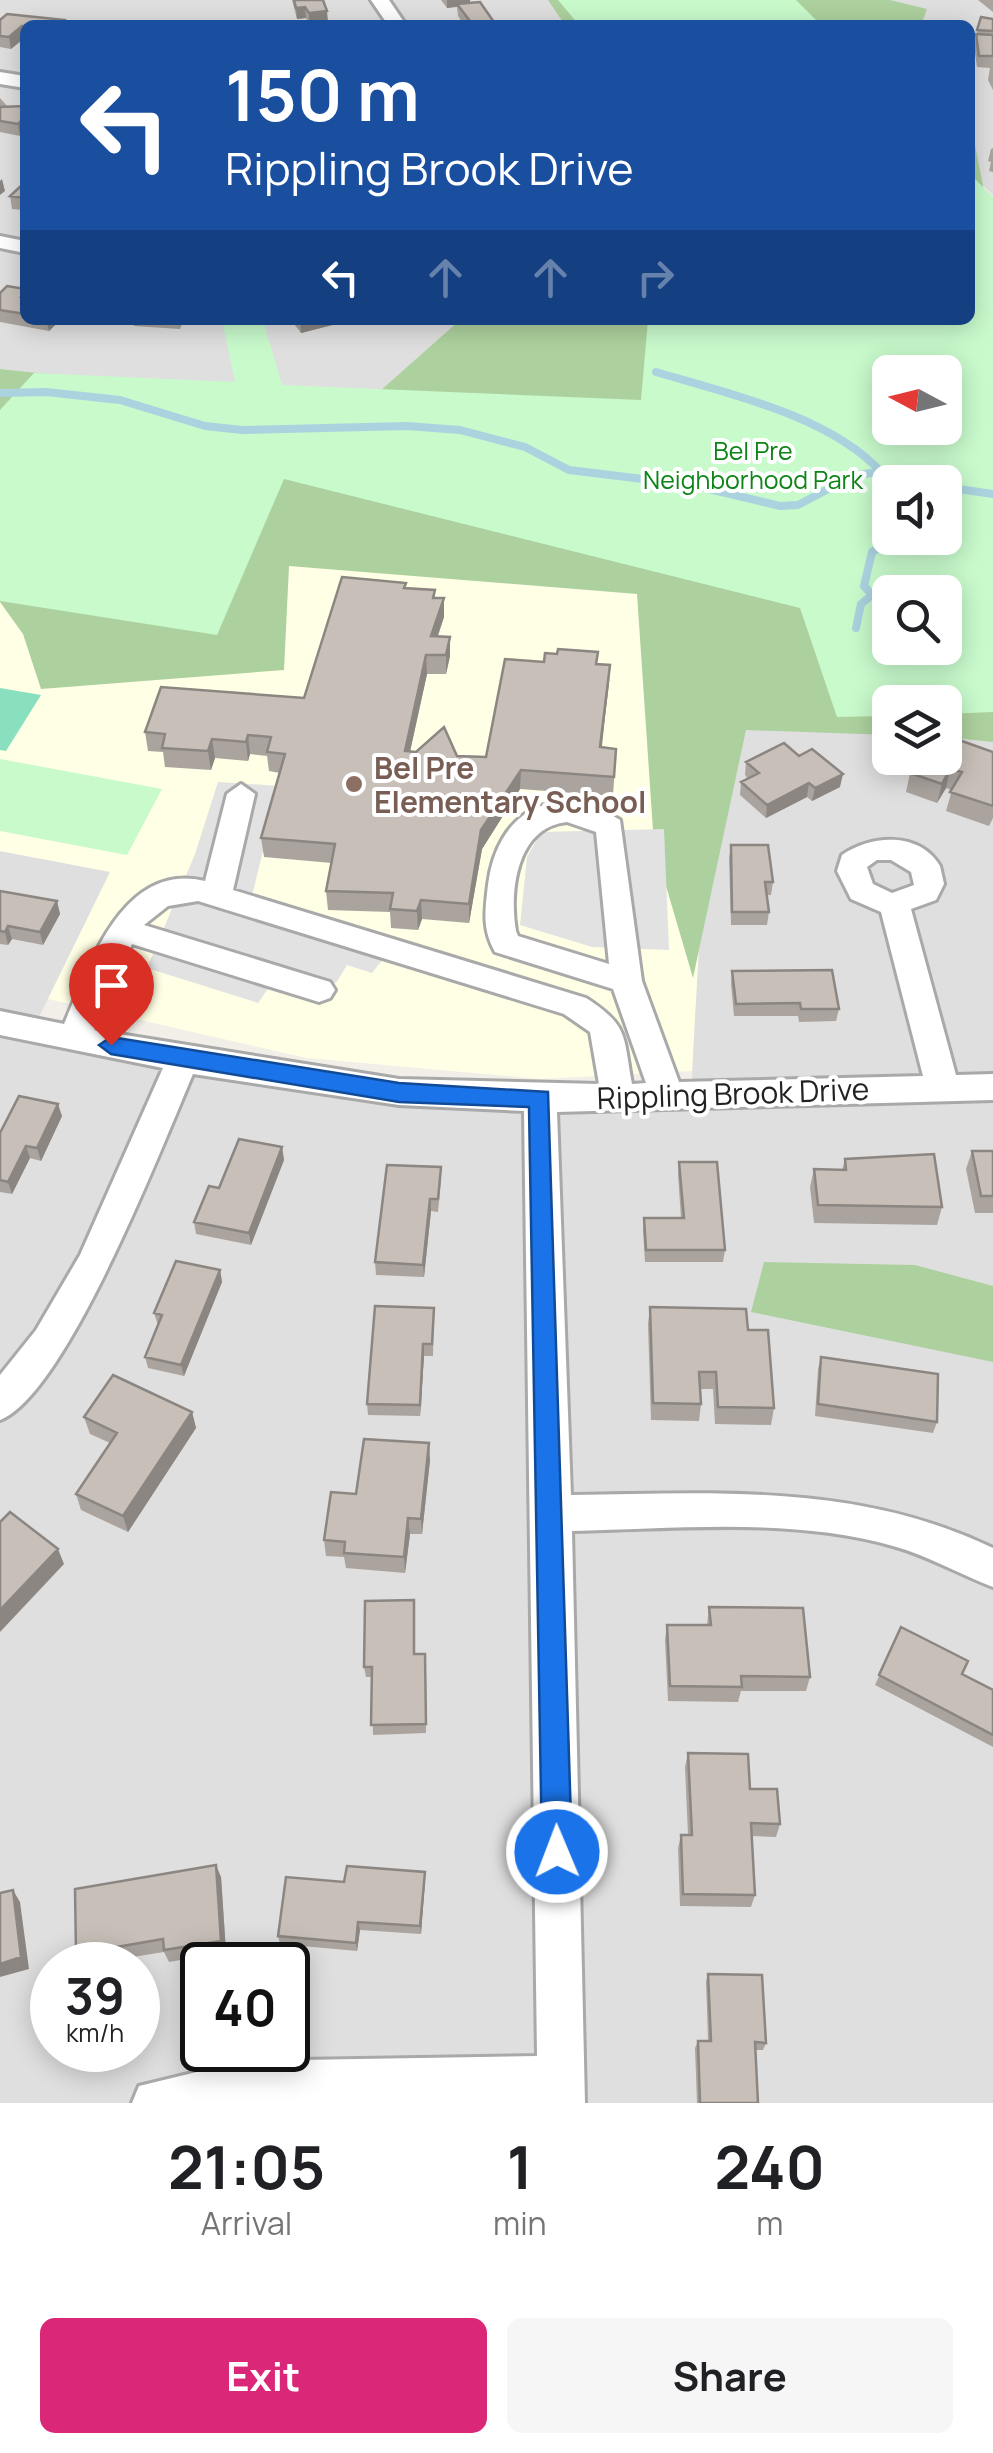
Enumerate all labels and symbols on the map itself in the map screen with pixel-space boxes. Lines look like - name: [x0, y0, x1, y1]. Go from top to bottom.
- north arrow: [872, 355, 962, 445]
- park label: Bel Pre Neighborhood Park: [643, 433, 864, 497]
- place label: Bel Pre Elementary School: [374, 747, 646, 822]
- marker: Bel Pre Elementary School: [343, 773, 365, 795]
- pin: [69, 943, 154, 1046]
- street label: Rippling Brook Drive: [596, 1068, 870, 1118]
- position arrow: [505, 1800, 609, 1904]
- speed limit sign: 40: [180, 1942, 310, 2072]

